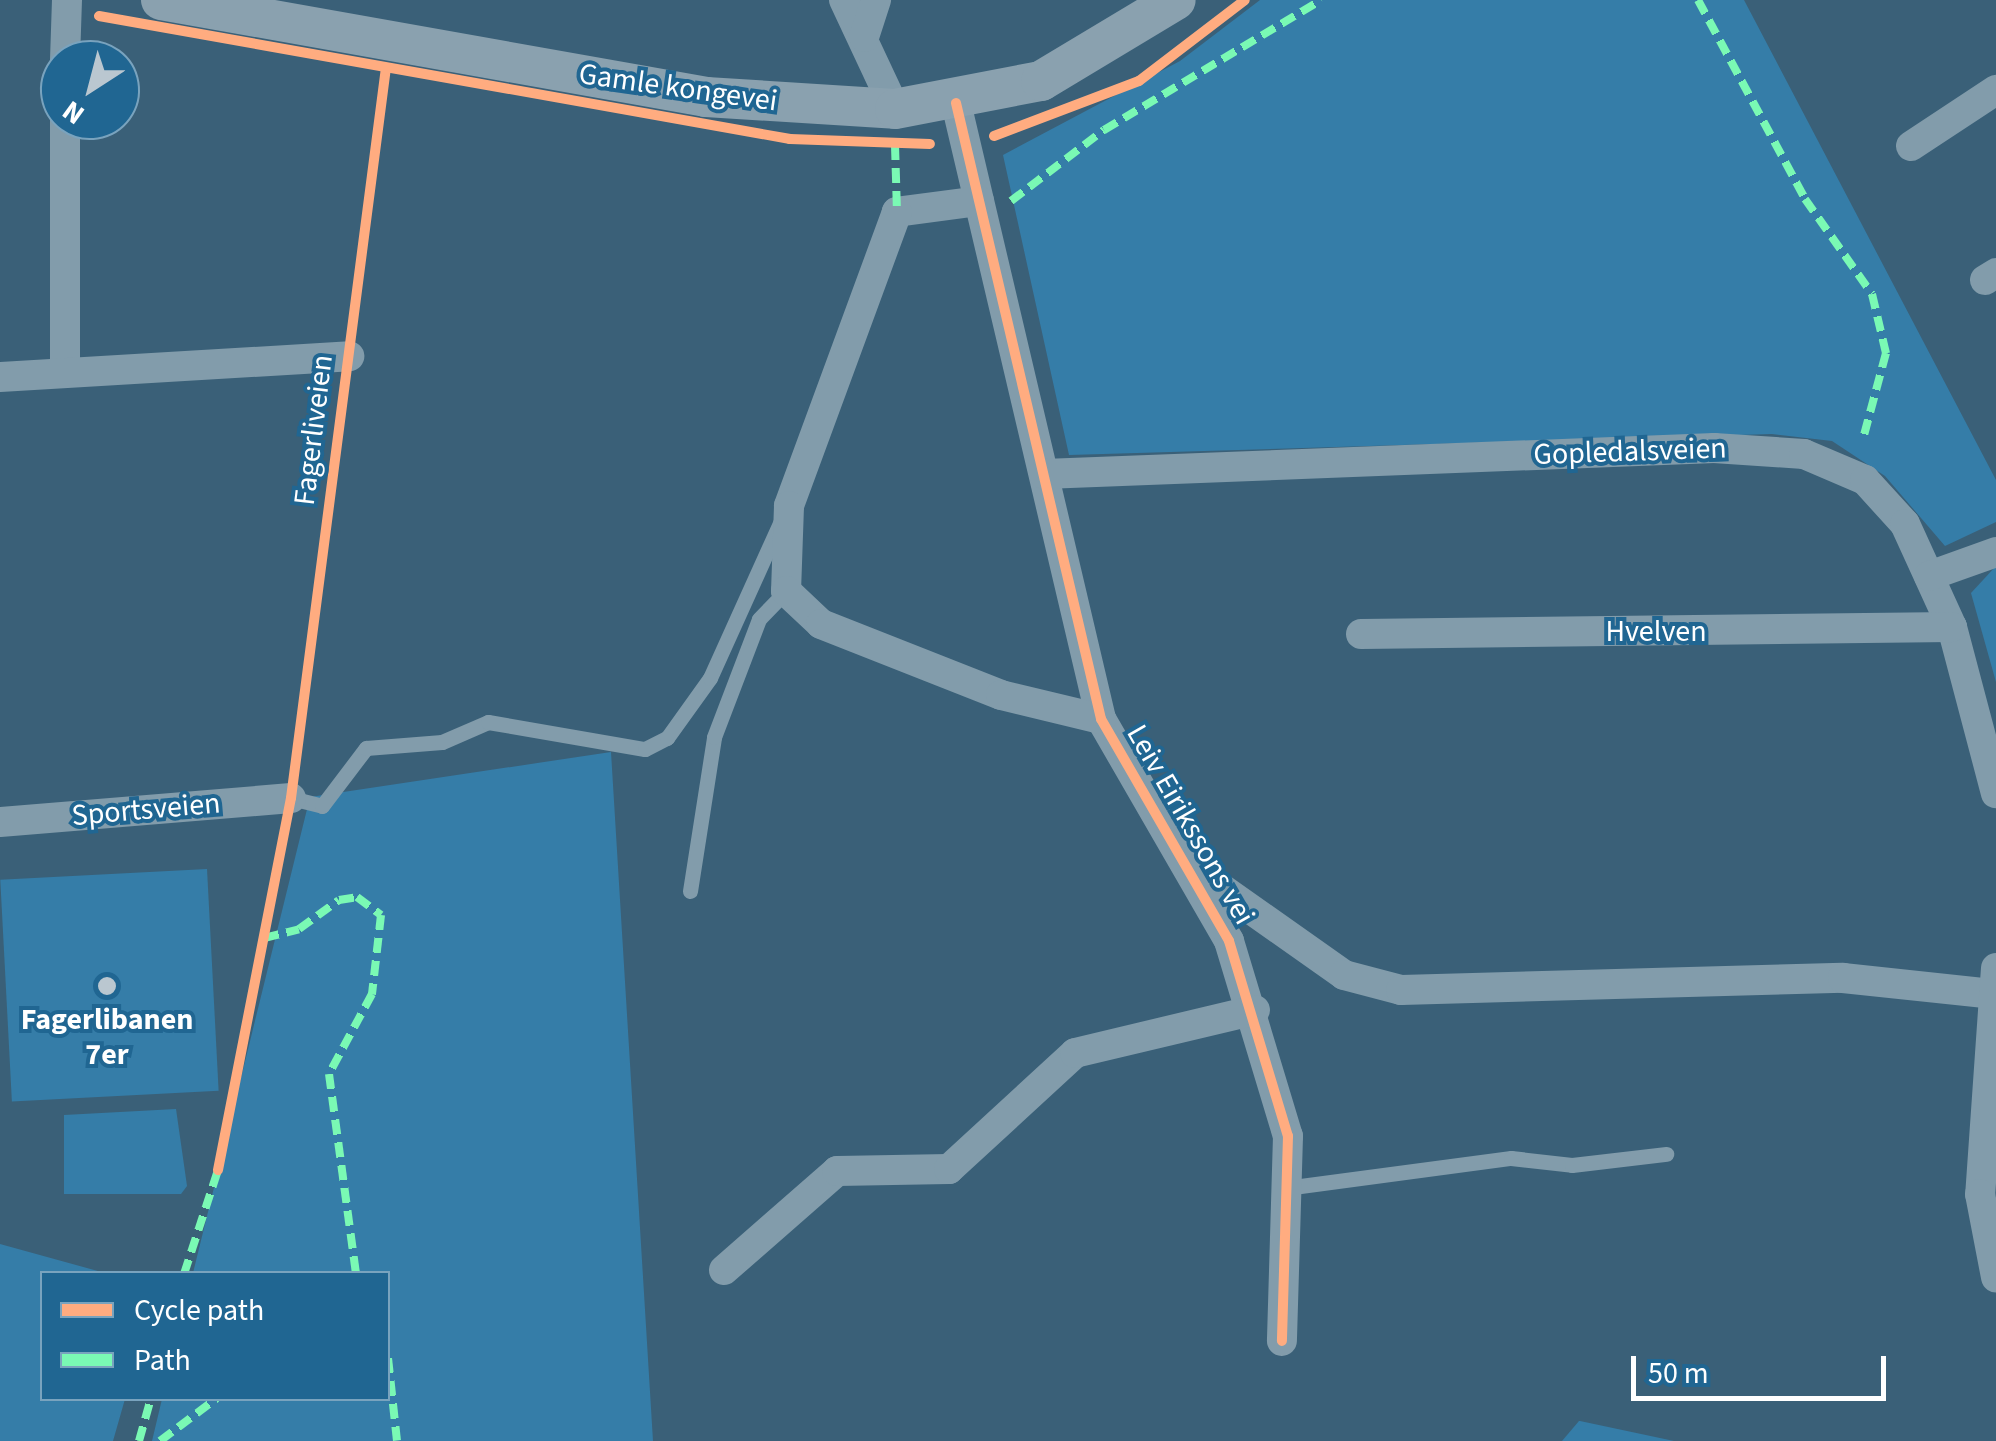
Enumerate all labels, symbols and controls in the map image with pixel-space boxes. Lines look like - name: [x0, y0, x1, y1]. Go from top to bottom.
- north arrow: [40, 40, 140, 140]
- street label: Gamle kongevei: [577, 56, 779, 120]
- text: N: [54, 91, 93, 134]
- street label: Fagerliveien: [287, 353, 341, 507]
- street label: Gopledalsveien: [1533, 431, 1727, 473]
- street label: Hvelven: [1605, 614, 1707, 650]
- street label: Leiv Eirikssons vei: [1118, 719, 1262, 931]
- street label: Sportsveien: [70, 786, 222, 834]
- marker: Fagerlibanen 7er: [96, 975, 118, 997]
- place label: Fagerlibanen 7er: [21, 1002, 193, 1072]
- legend: [40, 1271, 390, 1401]
- text: Cycle path: [134, 1289, 264, 1332]
- scale bar: [1636, 1336, 1891, 1398]
- text: Path: [134, 1339, 191, 1382]
- text: 50 m: [1648, 1352, 1709, 1395]

